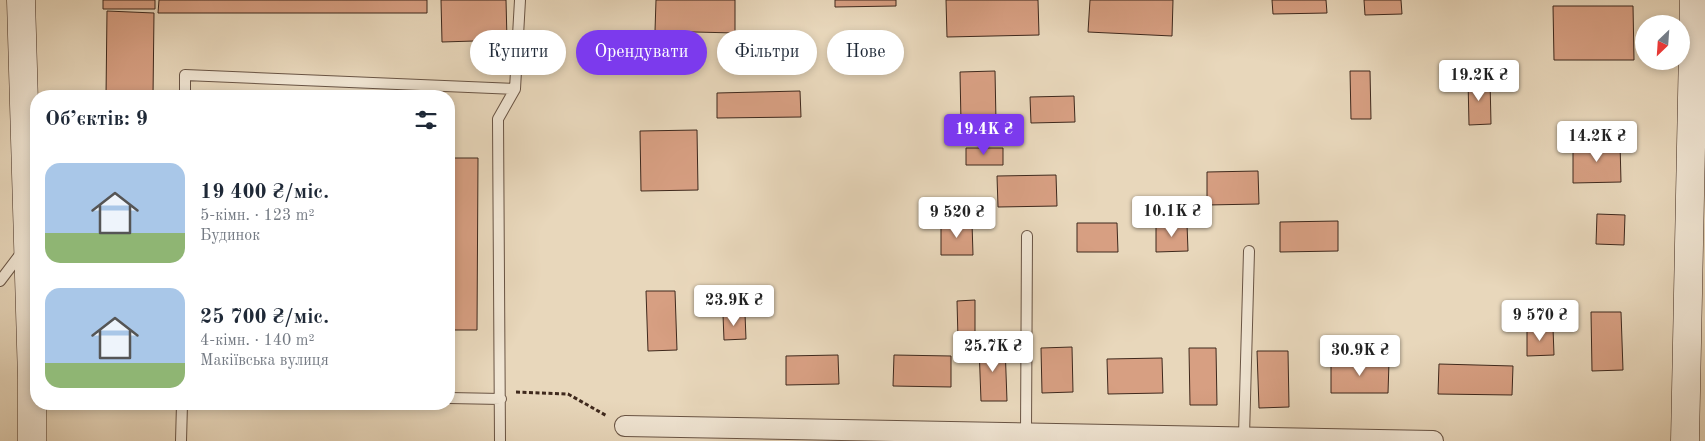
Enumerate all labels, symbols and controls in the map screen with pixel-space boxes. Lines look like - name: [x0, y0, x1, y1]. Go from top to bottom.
- north arrow: [1635, 15, 1690, 70]
- map controls: [1635, 15, 1690, 70]
- chip: Купити: [470, 30, 566, 75]
- chip: Орендувати: [576, 30, 707, 75]
- chip: Фільтри: [717, 30, 817, 75]
- chip: Нове: [827, 30, 904, 75]
- pin: 19.2K ₴: [1433, 59, 1525, 102]
- text: 19.2K ₴: [1450, 68, 1508, 84]
- icon: filters: [412, 106, 440, 134]
- text: Об’єктів: 9: [45, 109, 148, 130]
- pin: 19.4K ₴: [938, 114, 1030, 156]
- pin: 14.2K ₴: [1551, 120, 1643, 163]
- text: 19.4K ₴: [955, 122, 1013, 138]
- text: 14.2K ₴: [1568, 129, 1626, 145]
- text: 19 400 ₴/міс.: [200, 182, 329, 203]
- icon: home: [85, 183, 145, 243]
- pin: 9 520 ₴: [911, 196, 1003, 239]
- pin: 10.1K ₴: [1126, 196, 1218, 238]
- text: 10.1K ₴: [1143, 204, 1201, 220]
- text: 9 520 ₴: [930, 205, 984, 221]
- text: 5-кімн. · 123 m²: [200, 208, 315, 224]
- text: Будинок: [200, 228, 260, 244]
- pin: 23.9K ₴: [688, 284, 780, 327]
- text: 23.9K ₴: [705, 293, 763, 309]
- pin: 9 570 ₴: [1494, 300, 1586, 342]
- text: 25 700 ₴/міс.: [200, 307, 329, 328]
- icon: home: [85, 308, 145, 368]
- text: 9 570 ₴: [1513, 308, 1567, 324]
- pin: 25.7K ₴: [947, 330, 1039, 373]
- text: 4-кімн. · 140 m²: [200, 333, 315, 349]
- pin: 30.9K ₴: [1314, 334, 1406, 377]
- text: 25.7K ₴: [964, 339, 1022, 355]
- text: 30.9K ₴: [1331, 343, 1389, 359]
- text: Макіївська вулиця: [200, 353, 329, 369]

